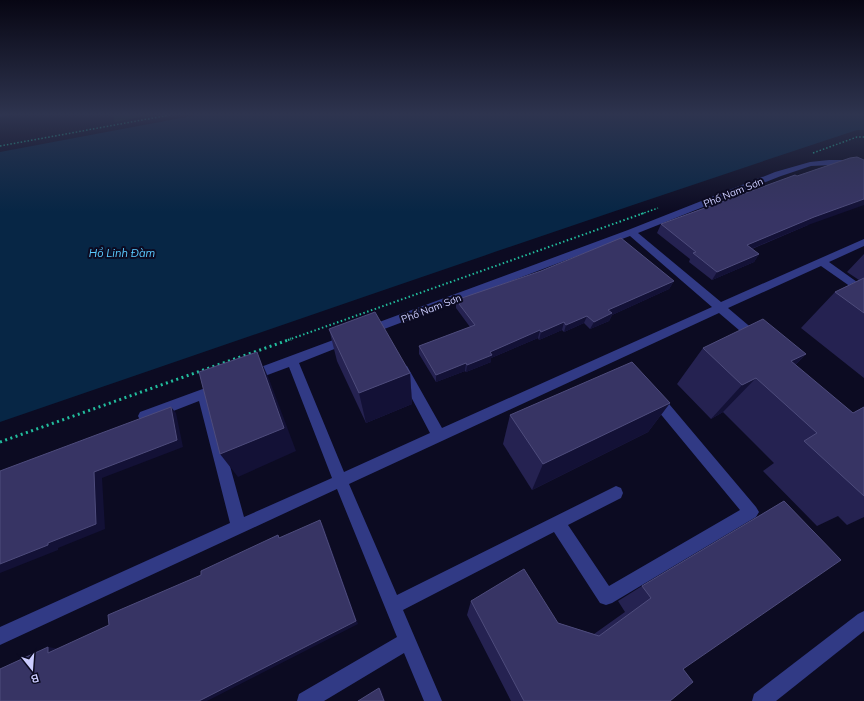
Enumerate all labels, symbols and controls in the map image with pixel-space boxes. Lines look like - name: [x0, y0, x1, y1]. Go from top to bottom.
- street label: Phố Nam Sơn: [701, 175, 765, 210]
- water label: Hồ Linh Đàm: [89, 246, 156, 260]
- street label: Phố Nam Sơn: [399, 291, 463, 326]
- north arrow: [12, 649, 52, 689]
- text: B: [29, 671, 41, 686]

